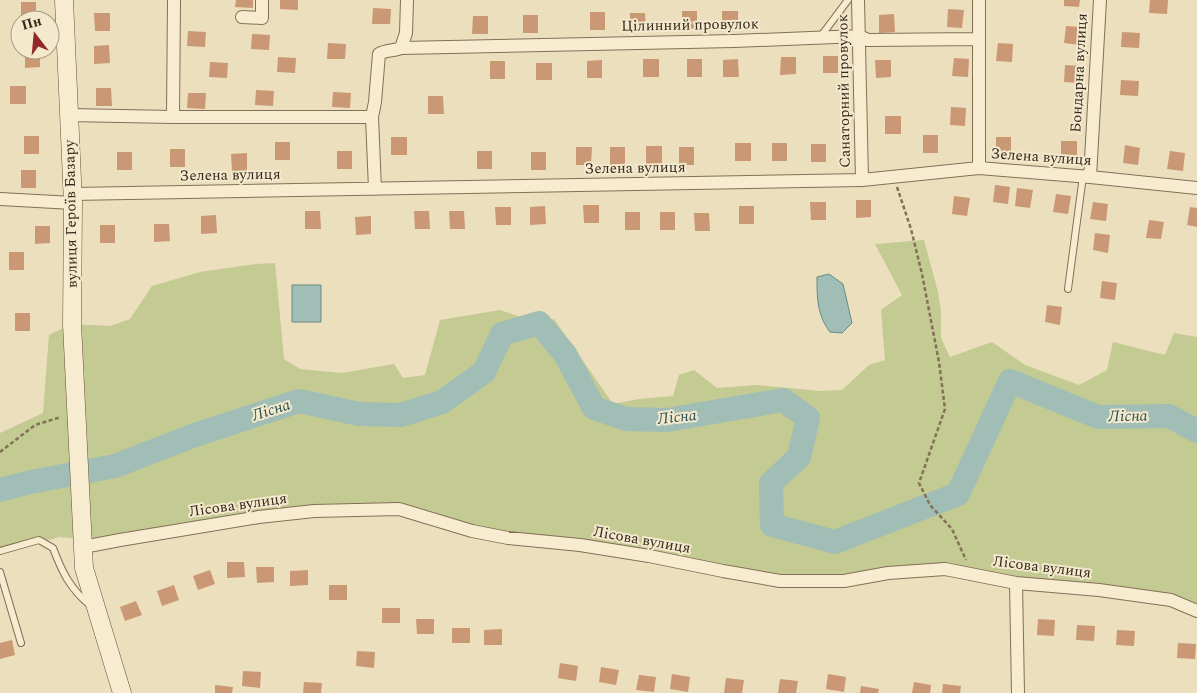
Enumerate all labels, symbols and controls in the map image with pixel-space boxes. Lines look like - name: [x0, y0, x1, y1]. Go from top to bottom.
- north arrow: [10, 10, 60, 60]
- text: Пн: [19, 10, 44, 36]
- street label: Цілинний провулок: [621, 12, 759, 38]
- street label: Бондарна вулиця: [1064, 13, 1094, 133]
- street label: Санаторний провулок: [831, 14, 857, 168]
- street label: вулиця Героїв Базару: [58, 139, 84, 288]
- street label: Зелена вулиця: [990, 142, 1092, 172]
- street label: Зелена вулиця: [584, 156, 686, 180]
- street label: Зелена вулиця: [179, 163, 281, 187]
- water label: Лісна: [248, 393, 293, 428]
- water label: Лісна: [655, 403, 698, 431]
- water label: Лісна: [1107, 404, 1148, 428]
- street label: Лісова вулиця: [188, 487, 288, 523]
- street label: Лісова вулиця: [591, 520, 693, 560]
- street label: Лісова вулиця: [992, 550, 1092, 584]

